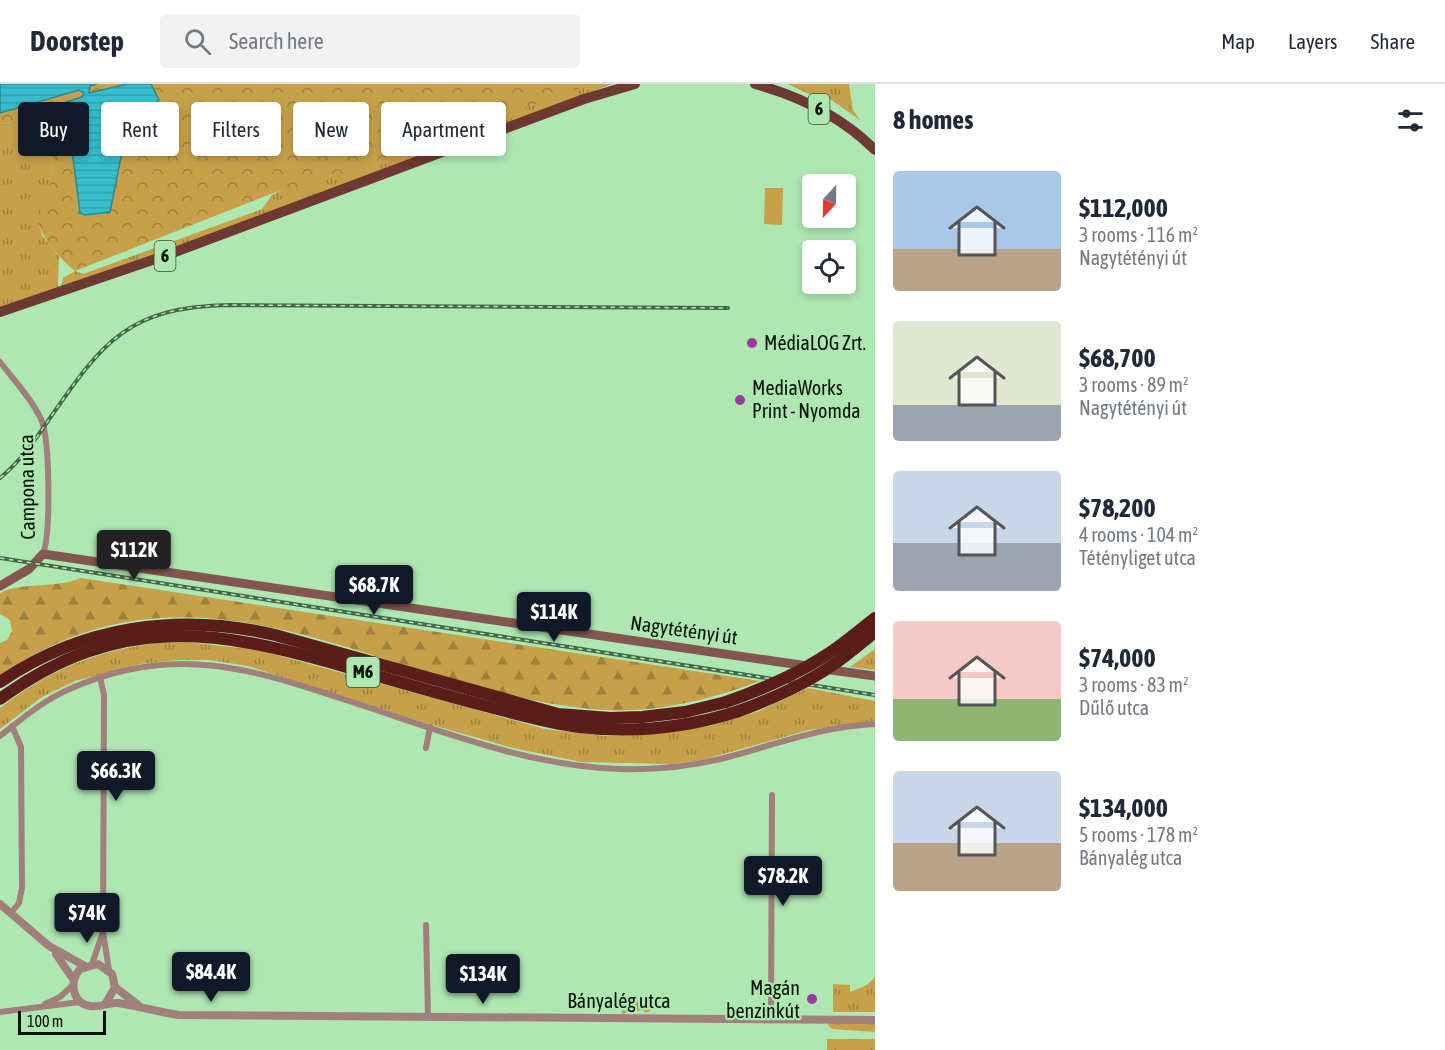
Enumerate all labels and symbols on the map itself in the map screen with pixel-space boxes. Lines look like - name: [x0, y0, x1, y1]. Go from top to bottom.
- road number: 6: [808, 94, 830, 124]
- north arrow: [802, 174, 856, 228]
- road number: 6: [154, 241, 176, 271]
- place label: MédiaLOG Zrt.: [764, 331, 866, 354]
- marker: MédiaLOG Zrt.: [745, 336, 759, 350]
- place label: MediaWorks Print - Nyomda: [752, 376, 861, 422]
- marker: MediaWorks Print - Nyomda: [733, 393, 747, 407]
- street label: Campona utca: [14, 434, 39, 540]
- pin: $112K: [92, 530, 176, 581]
- pin: $68.7K: [325, 565, 423, 616]
- pin: $114K: [512, 592, 596, 643]
- street label: Nagytétényi út: [629, 611, 739, 648]
- road number: M6: [346, 657, 380, 687]
- pin: $66.3K: [67, 751, 165, 802]
- pin: $78.2K: [734, 856, 832, 907]
- pin: $74K: [51, 893, 123, 944]
- pin: $84.4K: [162, 952, 260, 1003]
- pin: $134K: [441, 954, 525, 1005]
- place label: Magán benzinkút: [726, 976, 800, 1022]
- street label: Bányalég utca: [567, 989, 671, 1012]
- marker: Magán benzinkút: [805, 992, 819, 1006]
- scale bar: [18, 1008, 106, 1036]

